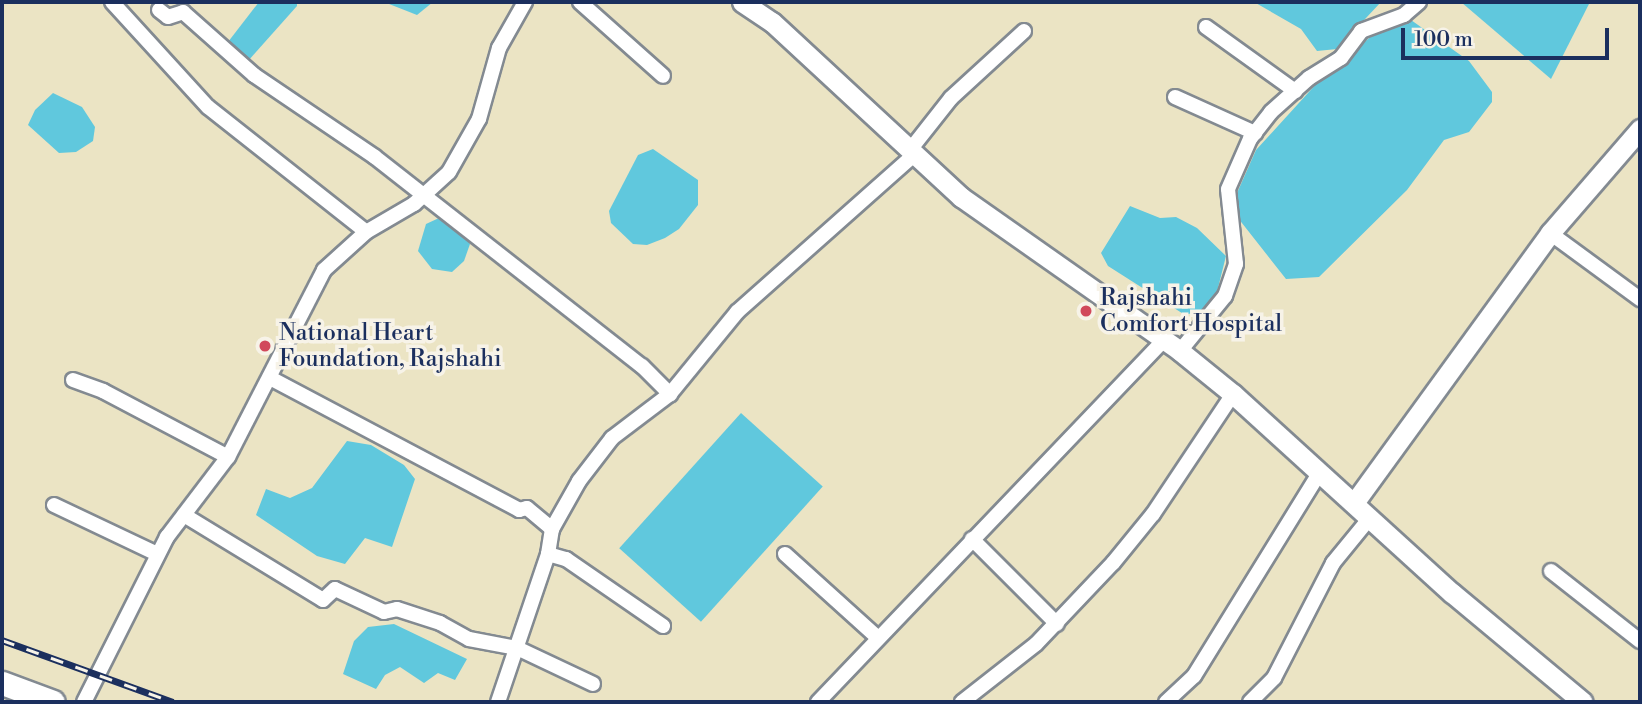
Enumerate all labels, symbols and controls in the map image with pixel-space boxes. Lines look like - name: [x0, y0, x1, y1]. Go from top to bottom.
- scale bar: [1404, 14, 1612, 58]
- text: 100 m: [1414, 27, 1473, 53]
- place label: Rajshahi Comfort Hospital: [1100, 284, 1282, 338]
- marker: Rajshahi Comfort Hospital: [1078, 303, 1094, 319]
- place label: National Heart Foundation, Rajshahi: [279, 319, 502, 373]
- marker: National Heart Foundation, Rajshahi: [257, 338, 273, 354]

